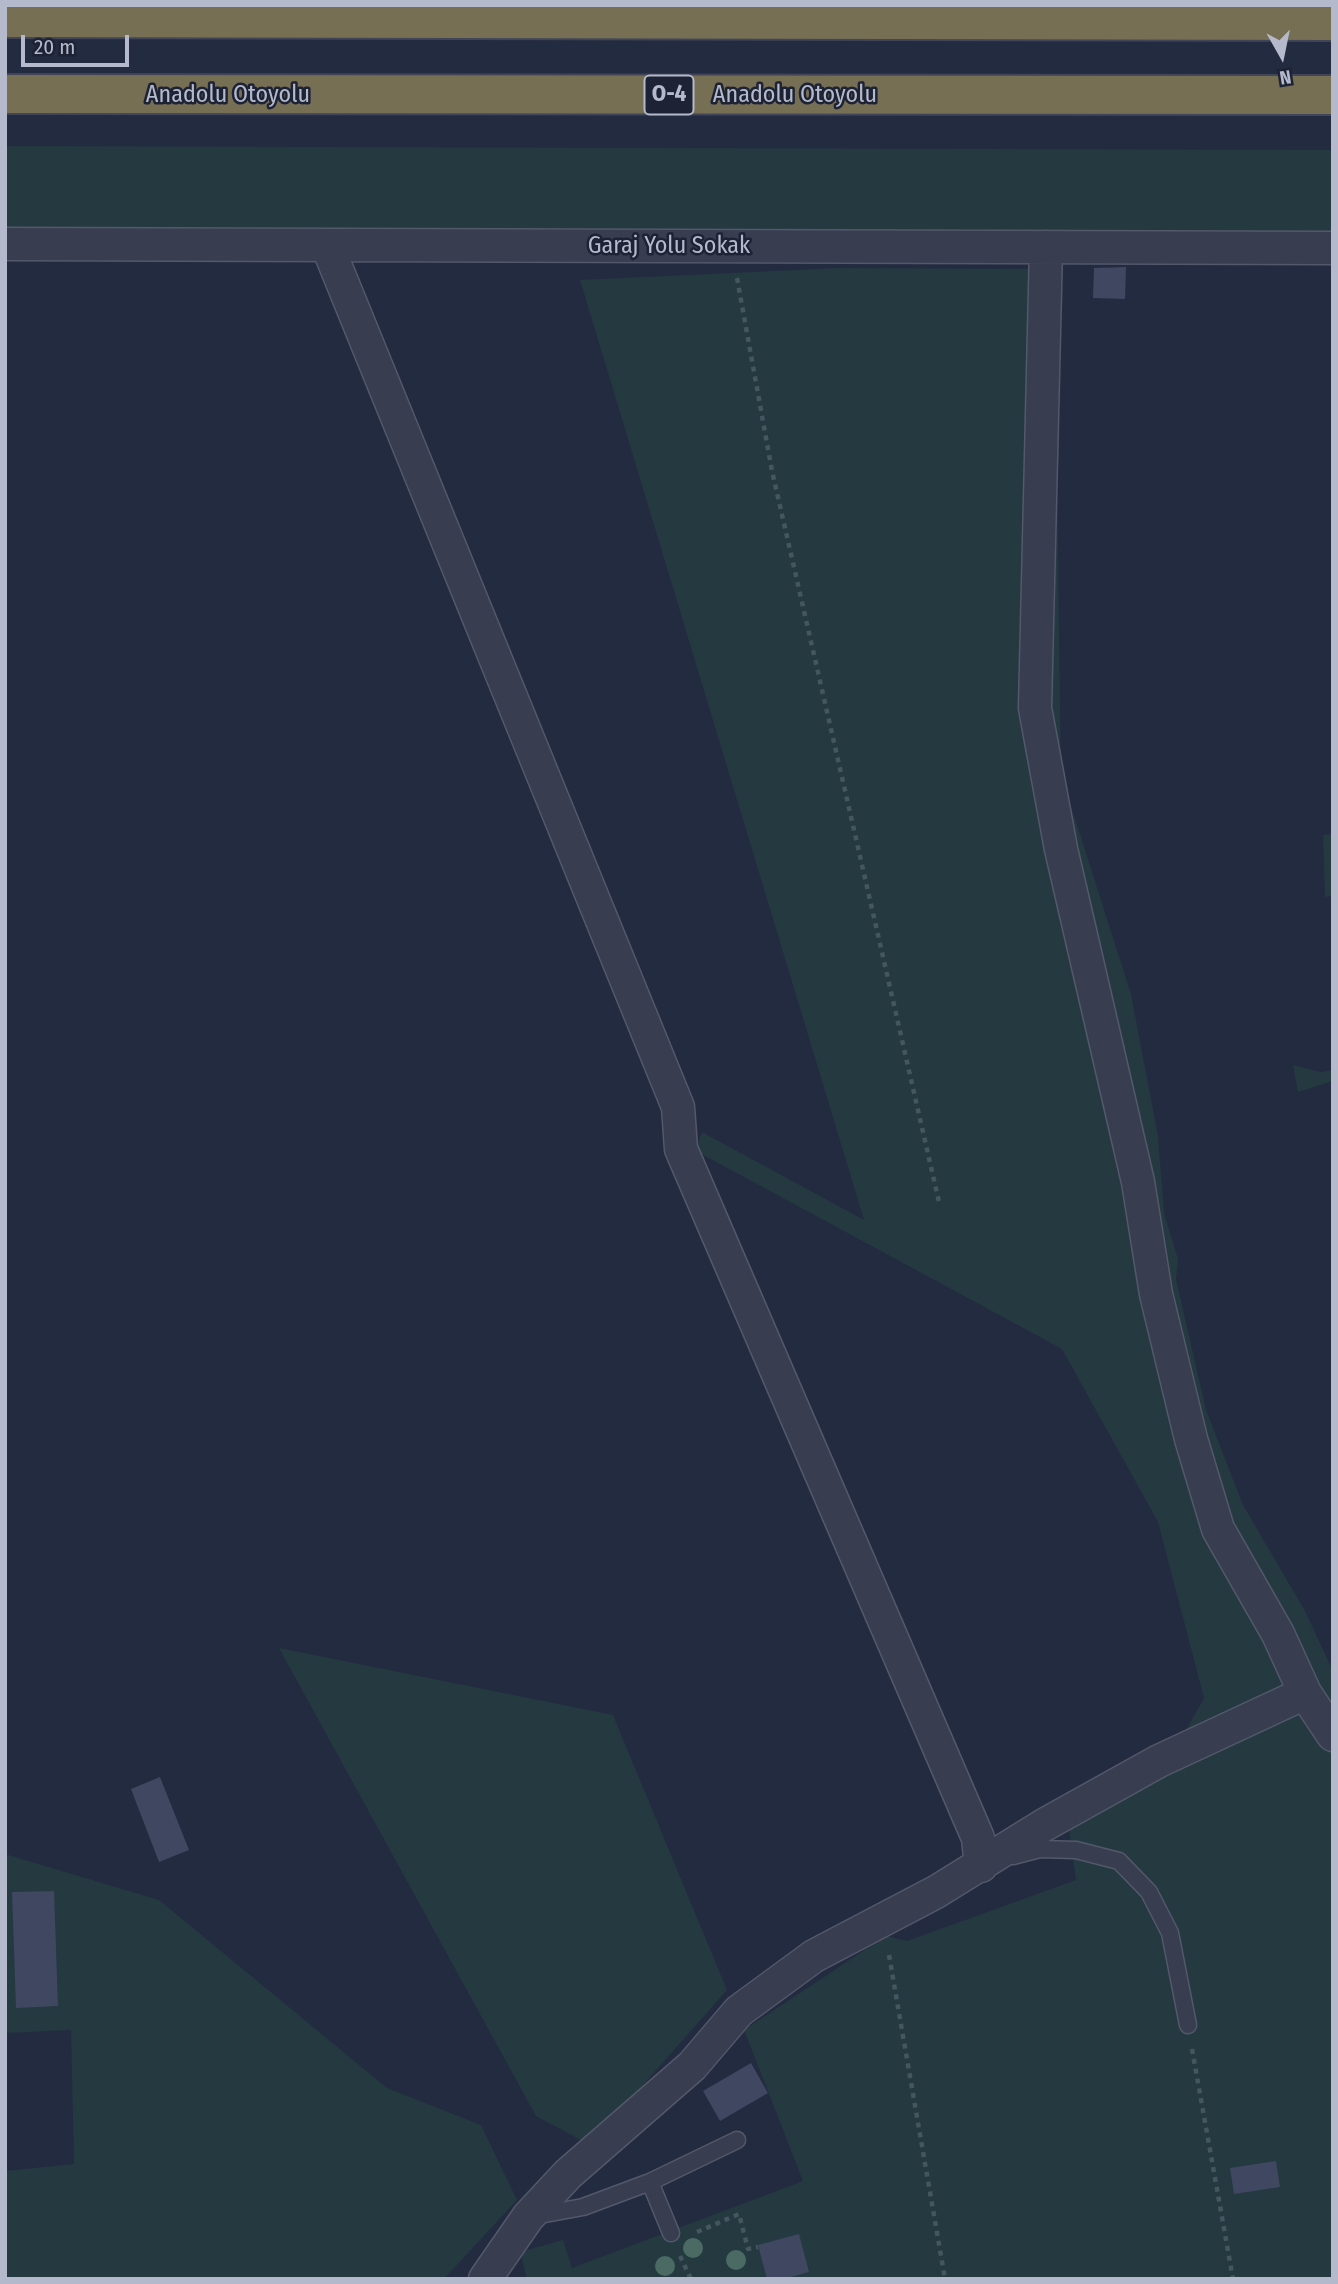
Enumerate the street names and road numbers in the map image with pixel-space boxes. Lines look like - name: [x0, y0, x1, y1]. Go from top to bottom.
- road number: O-4: [644, 76, 694, 114]
- street label: Anadolu Otoyolu: [146, 81, 310, 109]
- street label: Anadolu Otoyolu: [713, 81, 877, 109]
- street label: Garaj Yolu Sokak: [588, 232, 750, 260]

